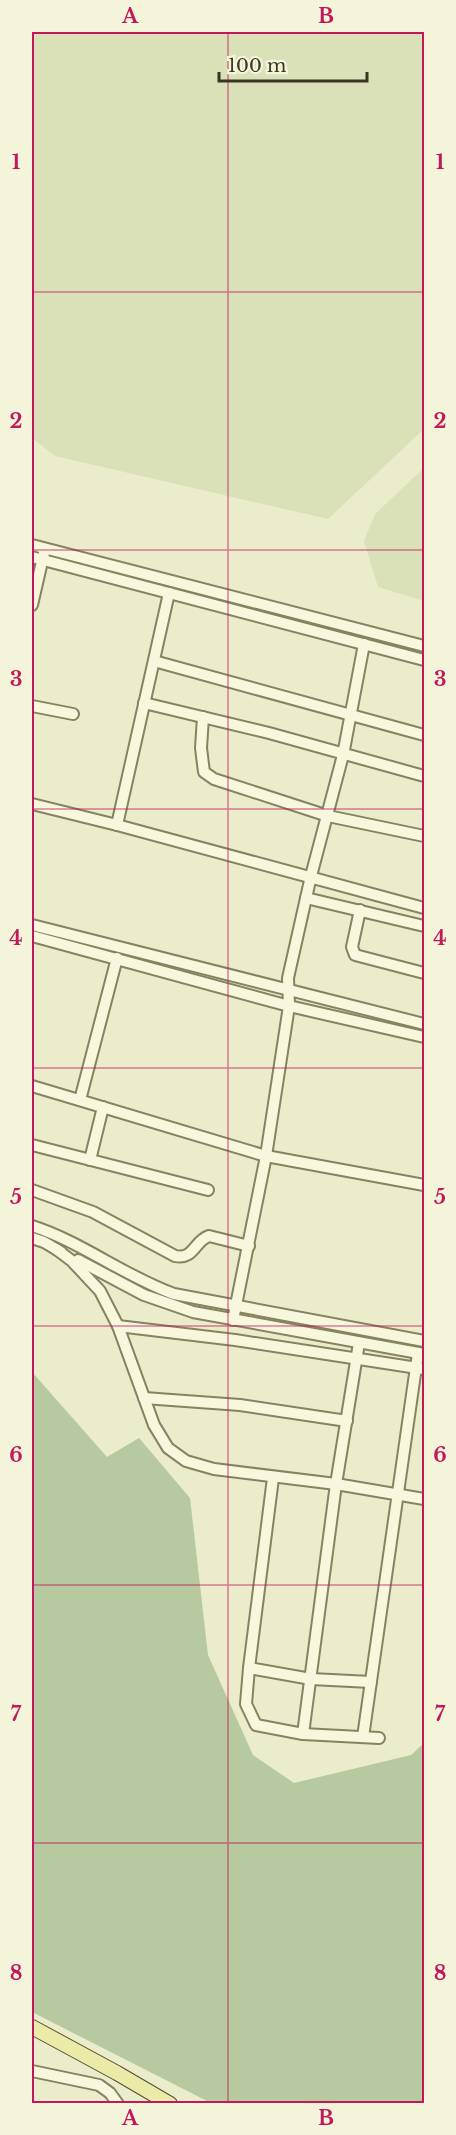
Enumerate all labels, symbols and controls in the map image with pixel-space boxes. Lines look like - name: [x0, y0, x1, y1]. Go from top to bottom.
- text: A: [121, 4, 139, 28]
- text: B: [318, 4, 334, 28]
- scale bar: [219, 45, 368, 83]
- text: 100 m: [228, 55, 286, 77]
- text: 1: [12, 150, 21, 174]
- text: 1: [436, 150, 445, 174]
- text: 2: [9, 409, 23, 433]
- text: 2: [433, 409, 447, 433]
- text: 3: [10, 667, 22, 691]
- text: 3: [434, 667, 446, 691]
- text: 4: [9, 926, 23, 950]
- text: 4: [433, 926, 447, 950]
- text: 5: [10, 1185, 22, 1209]
- text: 5: [434, 1185, 446, 1209]
- text: 6: [9, 1443, 23, 1467]
- text: 6: [433, 1443, 447, 1467]
- text: 7: [11, 1702, 22, 1726]
- text: 7: [435, 1702, 446, 1726]
- text: 8: [10, 1961, 22, 1985]
- text: 8: [434, 1961, 446, 1985]
- text: A: [121, 2106, 139, 2130]
- text: B: [318, 2106, 334, 2130]

